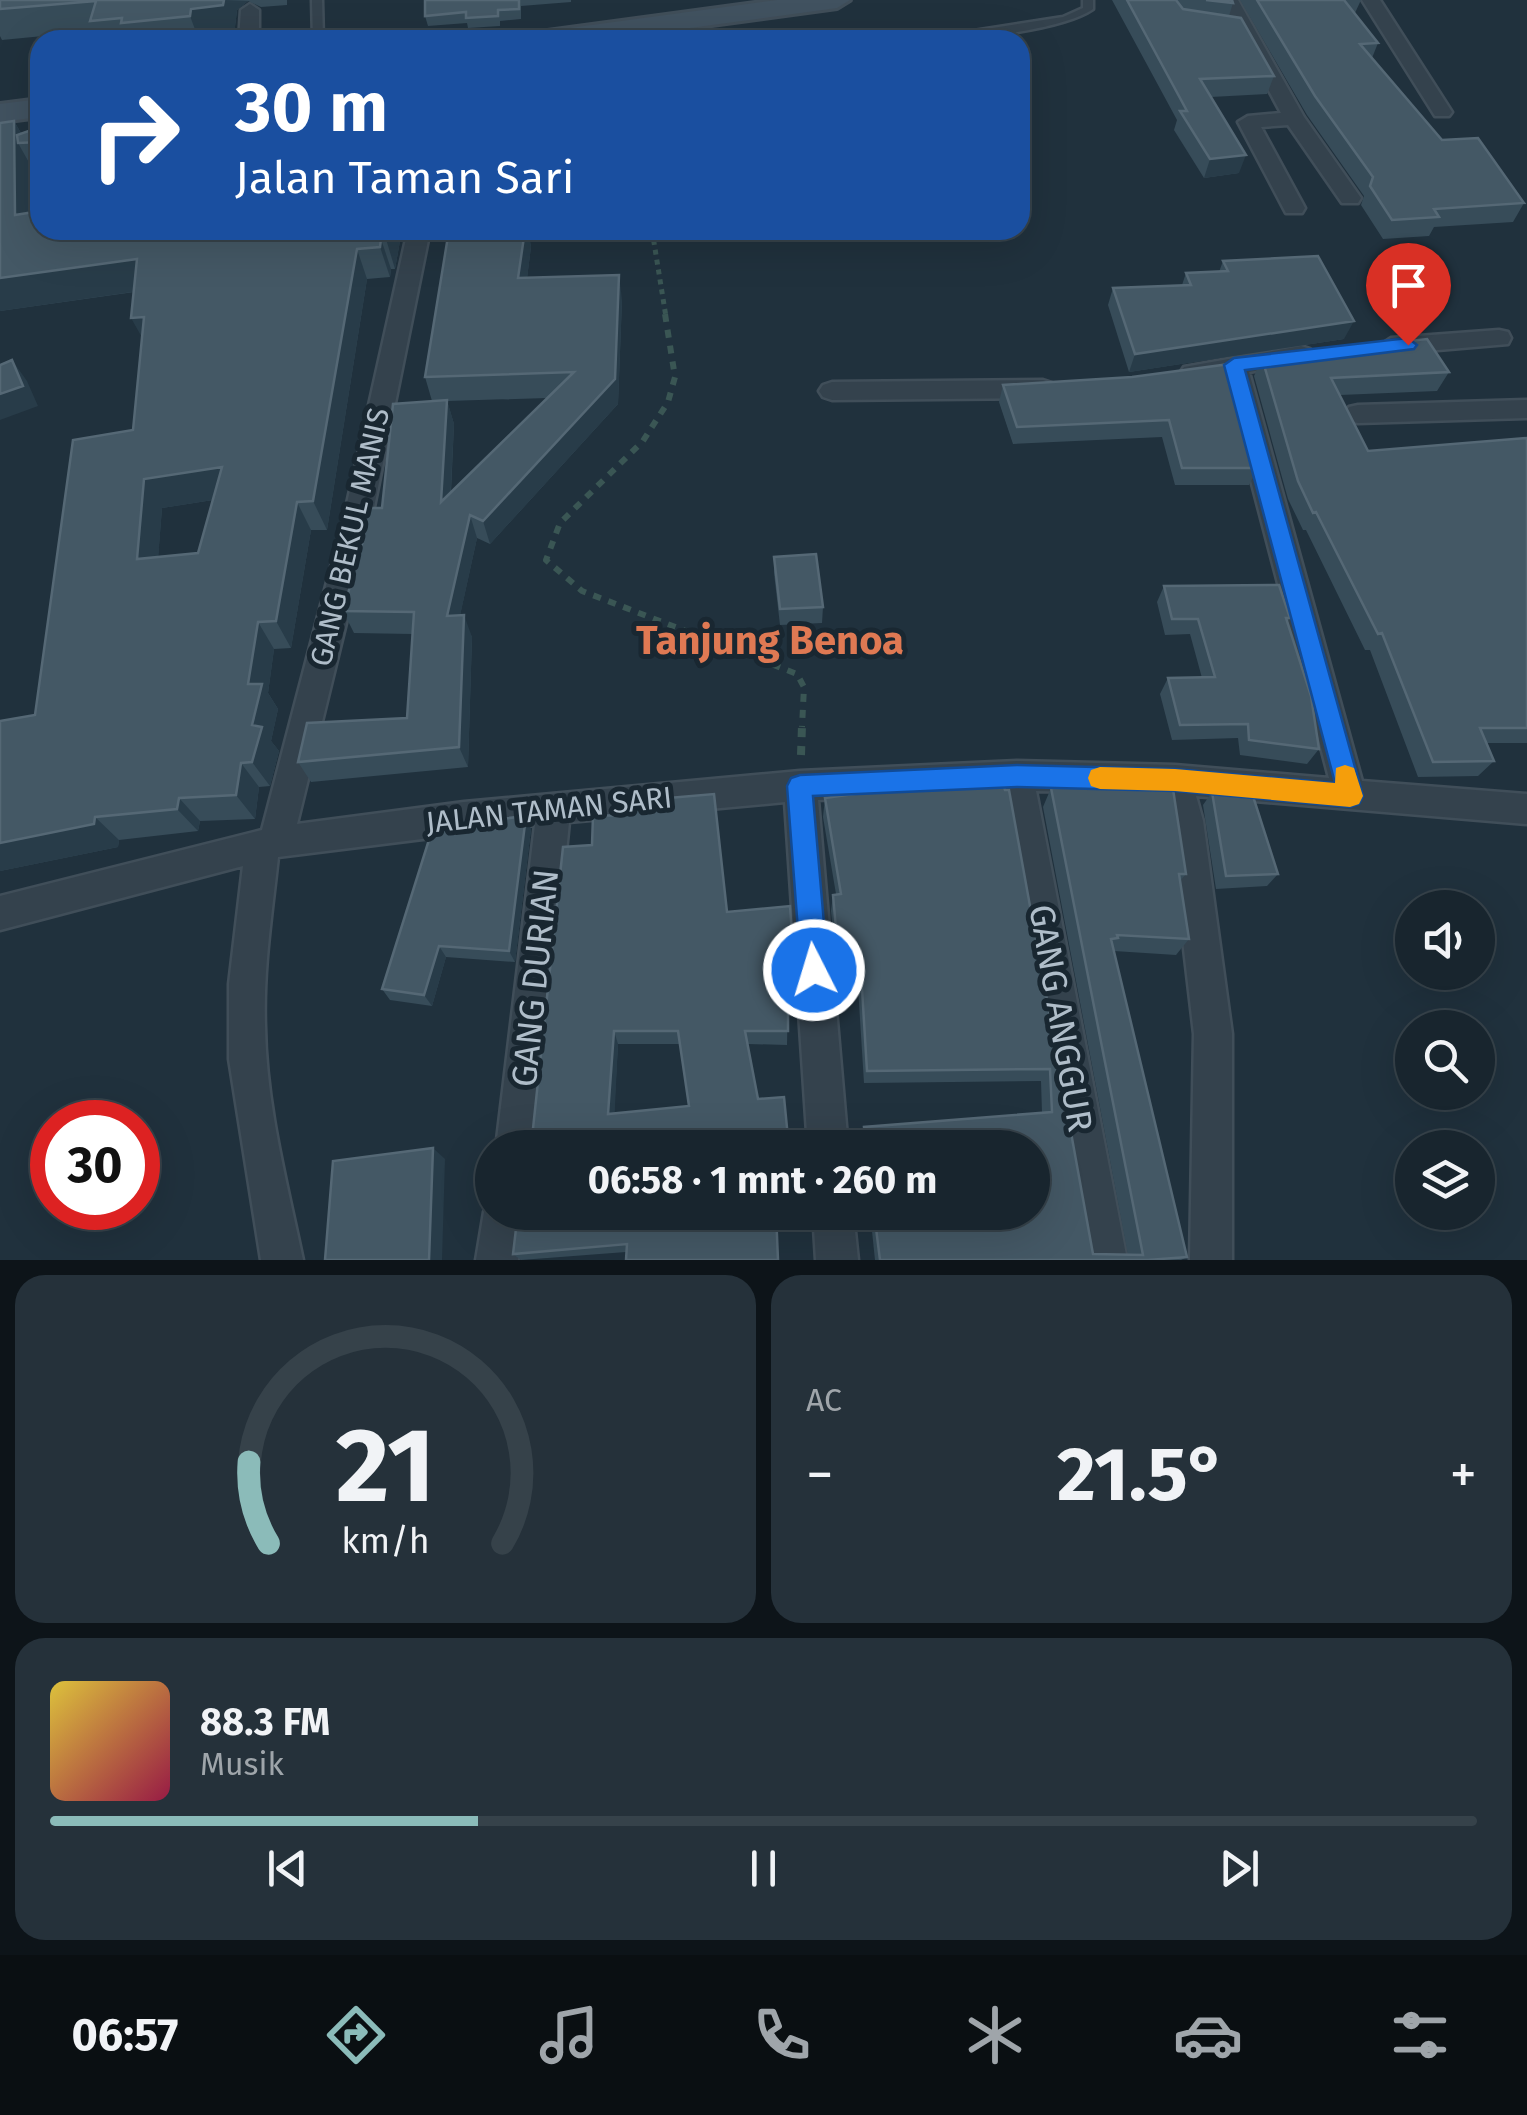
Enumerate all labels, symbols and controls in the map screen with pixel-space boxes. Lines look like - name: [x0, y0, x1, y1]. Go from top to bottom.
- text: 30 m: [235, 66, 388, 150]
- icon: right: [70, 70, 200, 200]
- text: Jalan Taman Sari: [235, 151, 574, 205]
- pin: [1366, 243, 1451, 346]
- icon: arrive: [1381, 258, 1436, 313]
- street label: GANG BEKUL MANIS: [303, 404, 397, 670]
- district label: Tanjung Benoa: [636, 617, 904, 665]
- street label: JALAN TAMAN SARI: [424, 779, 674, 841]
- street label: GANG DURIAN: [503, 867, 567, 1089]
- map controls: [1395, 890, 1495, 1230]
- button: sound: [1395, 890, 1495, 990]
- street label: GANG ANGGUR: [1020, 901, 1102, 1135]
- position arrow: [762, 918, 866, 1022]
- button: search: [1395, 1010, 1495, 1110]
- speed limit sign: 30: [30, 1100, 160, 1230]
- button: layers: [1395, 1130, 1495, 1230]
- text: 06:58 · 1 mnt · 260 m: [588, 1157, 937, 1203]
- text: AC: [806, 1381, 842, 1419]
- text: 21: [336, 1404, 435, 1529]
- text: 21.5°: [1057, 1430, 1226, 1520]
- text: −: [806, 1442, 834, 1508]
- text: +: [1450, 1442, 1477, 1508]
- text: km/h: [341, 1520, 430, 1562]
- text: 88.3 FM: [200, 1699, 330, 1745]
- text: Musik: [200, 1745, 284, 1783]
- icon: previous: [260, 1841, 315, 1896]
- icon: pause: [736, 1841, 791, 1896]
- icon: next: [1212, 1841, 1267, 1896]
- icon: directions: [321, 2000, 391, 2070]
- icon: music: [534, 2000, 604, 2070]
- icon: phone: [747, 2000, 817, 2070]
- icon: climate: [960, 2000, 1030, 2070]
- icon: car: [1173, 2000, 1243, 2070]
- icon: filters: [1385, 2000, 1455, 2070]
- text: 06:57: [71, 2008, 178, 2062]

